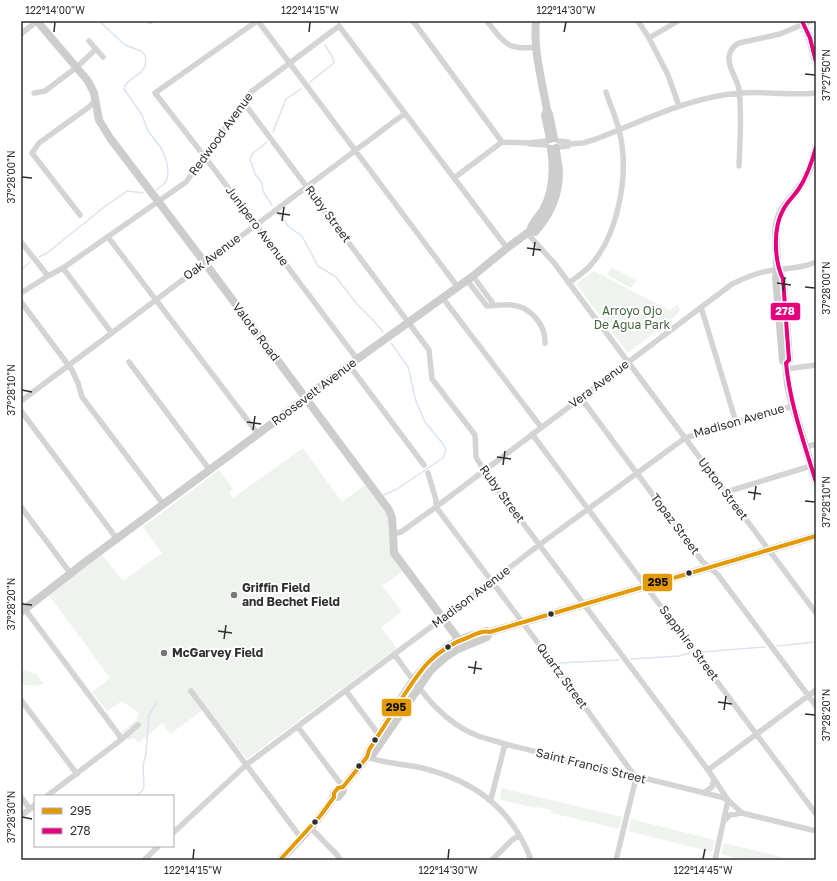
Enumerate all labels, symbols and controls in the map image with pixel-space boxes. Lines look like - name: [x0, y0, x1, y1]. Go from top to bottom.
- text: 122°14'00"W: [25, 4, 85, 16]
- text: 122°14'15"W: [281, 4, 339, 16]
- text: 122°14'30"W: [536, 4, 596, 16]
- text: 37°27'50"N: [820, 49, 832, 101]
- street label: Redwood Avenue: [185, 89, 256, 178]
- text: 37°28'00"N: [5, 150, 17, 204]
- street label: Ruby Street: [302, 182, 355, 245]
- street label: Junipero Avenue: [223, 183, 292, 269]
- street label: Oak Avenue: [180, 230, 243, 283]
- text: 37°28'00"N: [820, 261, 832, 315]
- street label: Valota Road: [230, 300, 283, 364]
- line badge: 278: [770, 302, 801, 321]
- park label: Arroyo Ojo De Agua Park: [594, 303, 671, 332]
- text: 278: [775, 304, 795, 317]
- street label: Roosevelt Avenue: [268, 355, 359, 429]
- street label: Vera Avenue: [566, 356, 632, 411]
- text: 37°28'10"N: [5, 364, 17, 416]
- street label: Madison Avenue: [692, 400, 786, 441]
- street label: Upton Street: [695, 455, 752, 523]
- street label: Ruby Street: [476, 462, 528, 526]
- text: 37°28'10"N: [820, 476, 832, 528]
- street label: Topaz Street: [648, 490, 703, 557]
- street label: Madison Avenue: [429, 562, 513, 631]
- unlabelled marker: [684, 568, 694, 578]
- line badge: 295: [642, 573, 673, 592]
- text: 295: [648, 575, 668, 588]
- text: 37°28'20"N: [5, 578, 17, 630]
- place label: Griffin Field and Bechet Field: [242, 580, 340, 609]
- marker: Griffin Field and Bechet Field: [229, 590, 239, 600]
- street label: Sapphire Street: [656, 602, 723, 683]
- unlabelled marker: [546, 609, 556, 619]
- street label: Quartz Street: [534, 640, 591, 712]
- unlabelled marker: [443, 642, 453, 652]
- place label: McGarvey Field: [172, 645, 263, 660]
- marker: McGarvey Field: [159, 648, 169, 658]
- text: 37°28'20"N: [820, 689, 832, 741]
- line badge: 295: [381, 698, 412, 717]
- text: 295: [386, 700, 406, 713]
- unlabelled marker: [370, 735, 380, 745]
- street label: Saint Francis Street: [534, 745, 648, 787]
- unlabelled marker: [354, 761, 364, 771]
- text: 37°28'30"N: [5, 791, 17, 843]
- legend: [34, 795, 174, 847]
- text: 295: [70, 803, 91, 818]
- unlabelled marker: [310, 817, 320, 827]
- text: 278: [70, 823, 91, 838]
- text: 122°14'15"W: [164, 864, 222, 876]
- text: 122°14'30"W: [418, 864, 478, 876]
- text: 122°14'45"W: [673, 864, 733, 876]

